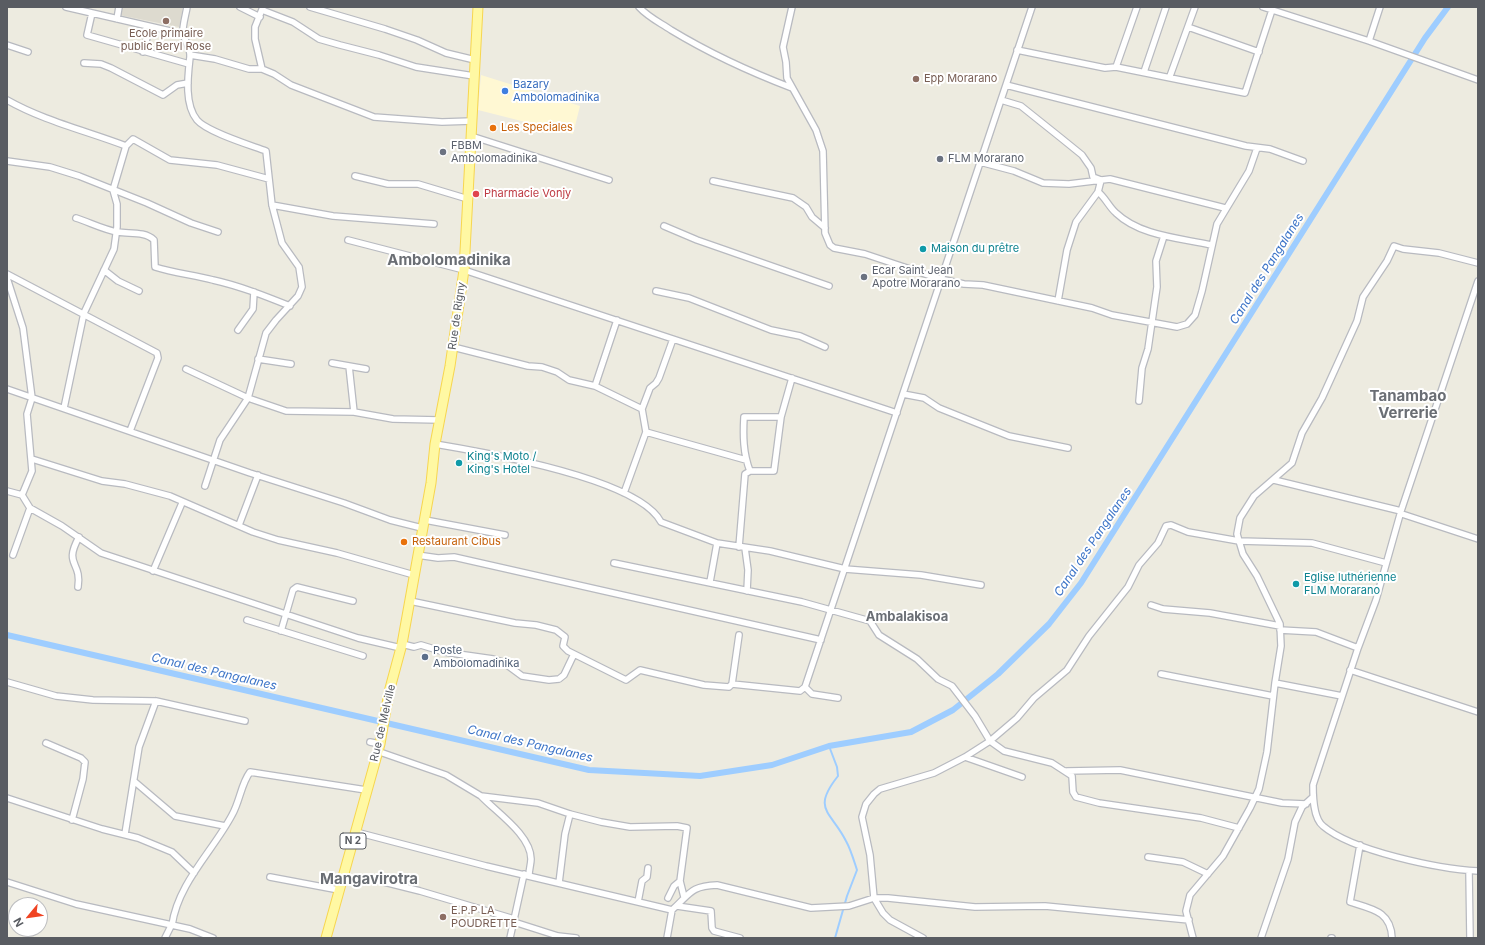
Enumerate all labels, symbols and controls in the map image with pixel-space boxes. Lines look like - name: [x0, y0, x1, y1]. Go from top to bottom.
- marker: Ecole primaire public Beryl Rose: [161, 16, 171, 26]
- place label: Ecole primaire public Beryl Rose: [121, 27, 211, 53]
- place label: Epp Morarano: [924, 72, 997, 86]
- marker: Epp Morarano: [911, 74, 921, 84]
- place label: Bazary Ambolomadinika: [513, 78, 599, 104]
- marker: Bazary Ambolomadinika: [500, 86, 510, 96]
- place label: Les Speciales: [501, 121, 573, 135]
- marker: Les Speciales: [488, 123, 498, 133]
- place label: FBBM Ambolomadinika: [451, 139, 537, 165]
- marker: FBBM Ambolomadinika: [438, 147, 448, 157]
- place label: FLM Morarano: [948, 152, 1024, 166]
- marker: FLM Morarano: [935, 154, 945, 164]
- place label: Pharmacie Vonjy: [484, 187, 571, 201]
- marker: Pharmacie Vonjy: [471, 189, 481, 199]
- water label: Canal des Pangalanes: [1227, 211, 1307, 327]
- place label: Maison du prêtre: [931, 242, 1019, 256]
- marker: Maison du prêtre: [918, 244, 928, 254]
- district label: Ambolomadinika: [387, 251, 511, 269]
- place label: Ecar Saint Jean Apotre Morarano: [872, 264, 960, 290]
- marker: Ecar Saint Jean Apotre Morarano: [859, 272, 869, 282]
- street label: Rue de Rigny: [446, 281, 468, 351]
- district label: Tanambao Verrerie: [1370, 387, 1446, 422]
- place label: King's Moto / King's Hotel: [467, 450, 536, 476]
- marker: King's Moto / King's Hotel: [454, 458, 464, 468]
- water label: Canal des Pangalanes: [1051, 485, 1135, 599]
- place label: Restaurant Cibus: [412, 535, 501, 549]
- marker: Restaurant Cibus: [399, 537, 409, 547]
- place label: Eglise luthérienne FLM Morarano: [1304, 571, 1396, 597]
- marker: Eglise luthérienne FLM Morarano: [1291, 579, 1301, 589]
- district label: Ambalakisoa: [866, 609, 948, 625]
- place label: Poste Ambolomadinika: [433, 644, 519, 670]
- water label: Canal des Pangalanes: [150, 651, 278, 693]
- marker: Poste Ambolomadinika: [420, 652, 430, 662]
- street label: Rue de Melville: [368, 683, 398, 763]
- water label: Canal des Pangalanes: [466, 723, 594, 765]
- road number: N 2: [340, 833, 366, 849]
- district label: Mangavirotra: [320, 870, 418, 888]
- north arrow: [8, 897, 48, 937]
- place label: E.P.P LA POUDRETTE: [451, 904, 517, 930]
- marker: E.P.P LA POUDRETTE: [438, 912, 448, 922]
- text: N: [10, 915, 27, 929]

